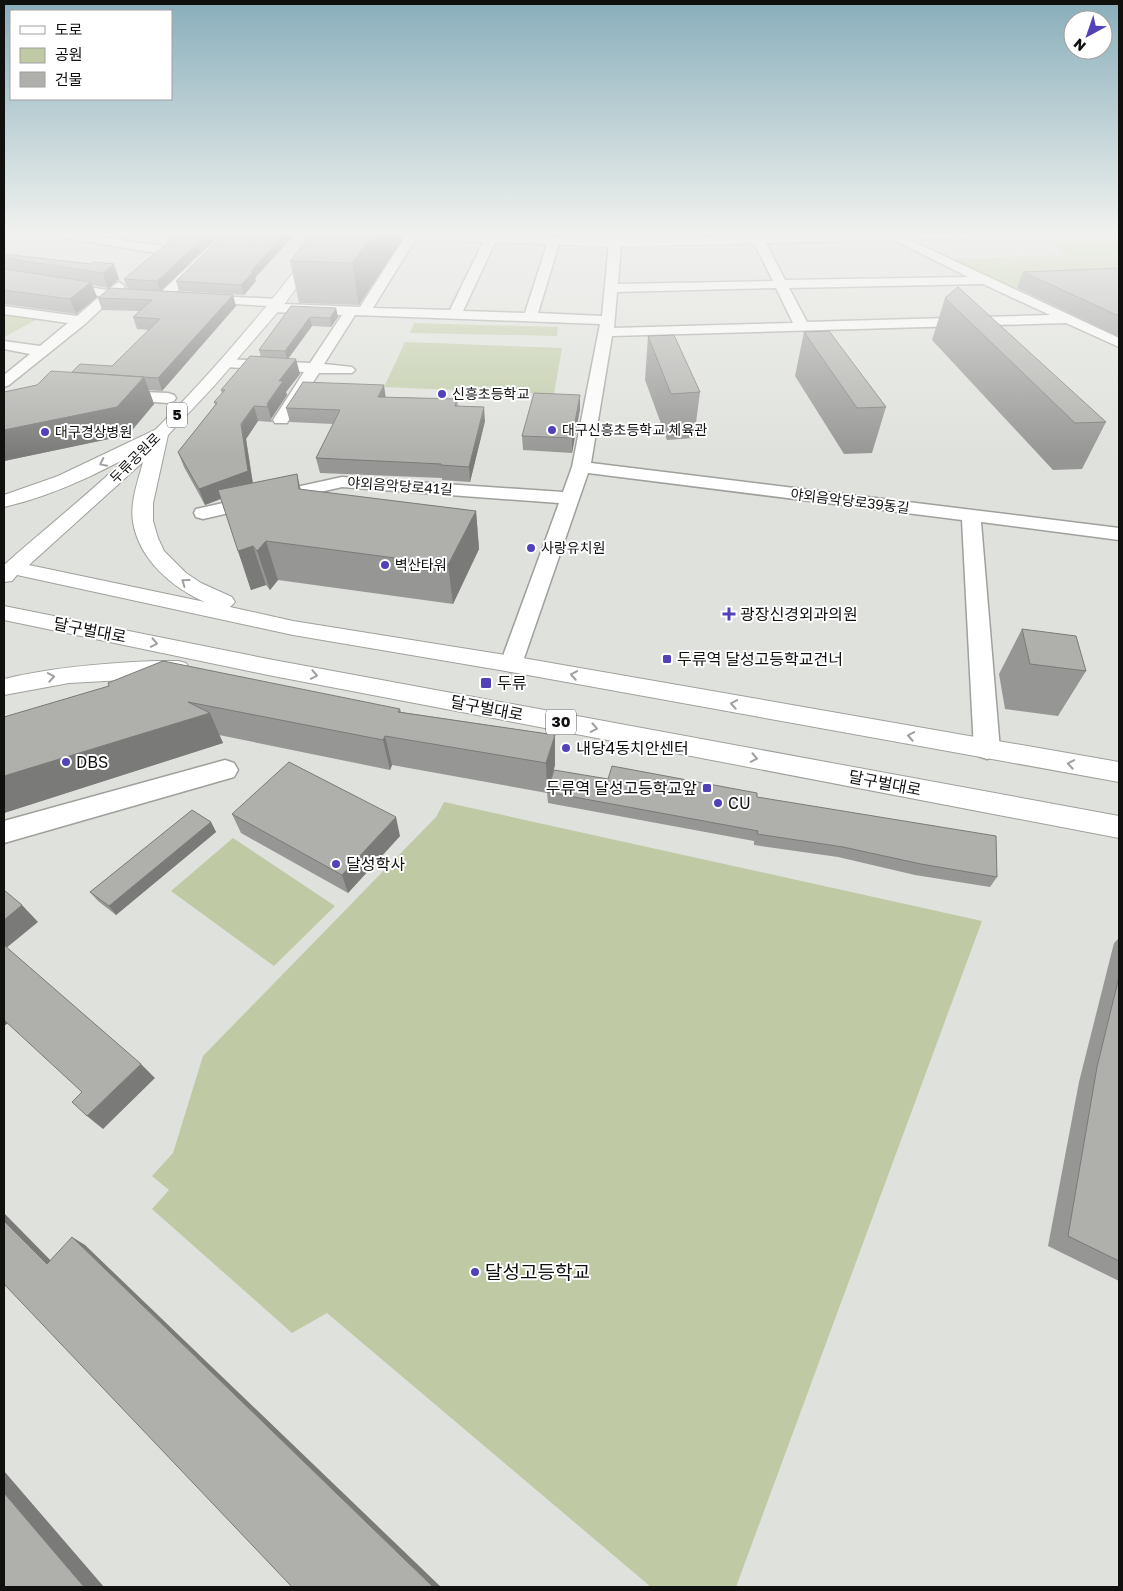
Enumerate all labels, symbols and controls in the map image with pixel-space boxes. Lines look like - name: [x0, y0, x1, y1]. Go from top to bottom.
- legend: [10, 10, 172, 100]
- north arrow: [1063, 10, 1113, 60]
- text: 도로: [55, 20, 83, 38]
- text: N: [1070, 35, 1089, 55]
- text: 공원: [55, 45, 83, 63]
- text: 건물: [55, 70, 83, 88]
- place label: 신흥초등학교: [452, 385, 529, 402]
- marker: 신흥초등학교: [436, 388, 448, 400]
- road number: 5: [167, 402, 187, 428]
- place label: 대구신흥초등학교 체육관: [562, 421, 707, 438]
- place label: 대구경상병원: [55, 423, 132, 440]
- marker: 대구신흥초등학교 체육관: [546, 424, 558, 436]
- marker: 대구경상병원: [39, 426, 51, 438]
- street label: 두류공원로: [106, 429, 164, 486]
- one-way arrow: [99, 457, 108, 467]
- street label: 야외음악당로41길: [347, 473, 453, 498]
- street label: 야외음악당로39동길: [790, 485, 911, 516]
- place label: 사랑유치원: [541, 539, 605, 556]
- marker: 사랑유치원: [525, 542, 537, 554]
- place label: 벽산타워: [395, 556, 447, 573]
- marker: 벽산타워: [379, 559, 391, 571]
- one-way arrow: [181, 579, 191, 588]
- place label: 광장신경외과의원: [740, 604, 858, 624]
- marker: 광장신경외과의원: [722, 607, 736, 621]
- street label: 달구벌대로: [52, 613, 128, 647]
- one-way arrow: [150, 638, 159, 648]
- place label: 두류역 달성고등학교건너: [677, 649, 843, 669]
- marker: 두류역 달성고등학교건너: [661, 653, 673, 665]
- one-way arrow: [309, 670, 318, 680]
- one-way arrow: [570, 670, 579, 680]
- one-way arrow: [47, 672, 56, 682]
- place label: 두류: [497, 673, 527, 693]
- marker: 두류: [479, 676, 493, 690]
- street label: 달구벌대로: [449, 691, 525, 725]
- one-way arrow: [730, 699, 738, 709]
- road number: 30: [546, 710, 576, 734]
- one-way arrow: [589, 722, 598, 733]
- one-way arrow: [907, 731, 916, 741]
- place label: 내당4동치안센터: [576, 738, 689, 758]
- marker: 내당4동치안센터: [560, 742, 572, 754]
- place label: DBS: [76, 752, 108, 772]
- one-way arrow: [749, 752, 758, 763]
- marker: DBS: [60, 756, 72, 768]
- one-way arrow: [1067, 760, 1076, 770]
- street label: 달구벌대로: [847, 766, 923, 800]
- place label: 두류역 달성고등학교앞: [546, 778, 697, 798]
- marker: 두류역 달성고등학교앞: [701, 782, 713, 794]
- place label: CU: [728, 793, 751, 813]
- marker: CU: [712, 797, 724, 809]
- place label: 달성학사: [346, 854, 405, 874]
- marker: 달성학사: [330, 858, 342, 870]
- place label: 달성고등학교: [485, 1260, 590, 1283]
- marker: 달성고등학교: [469, 1266, 481, 1278]

